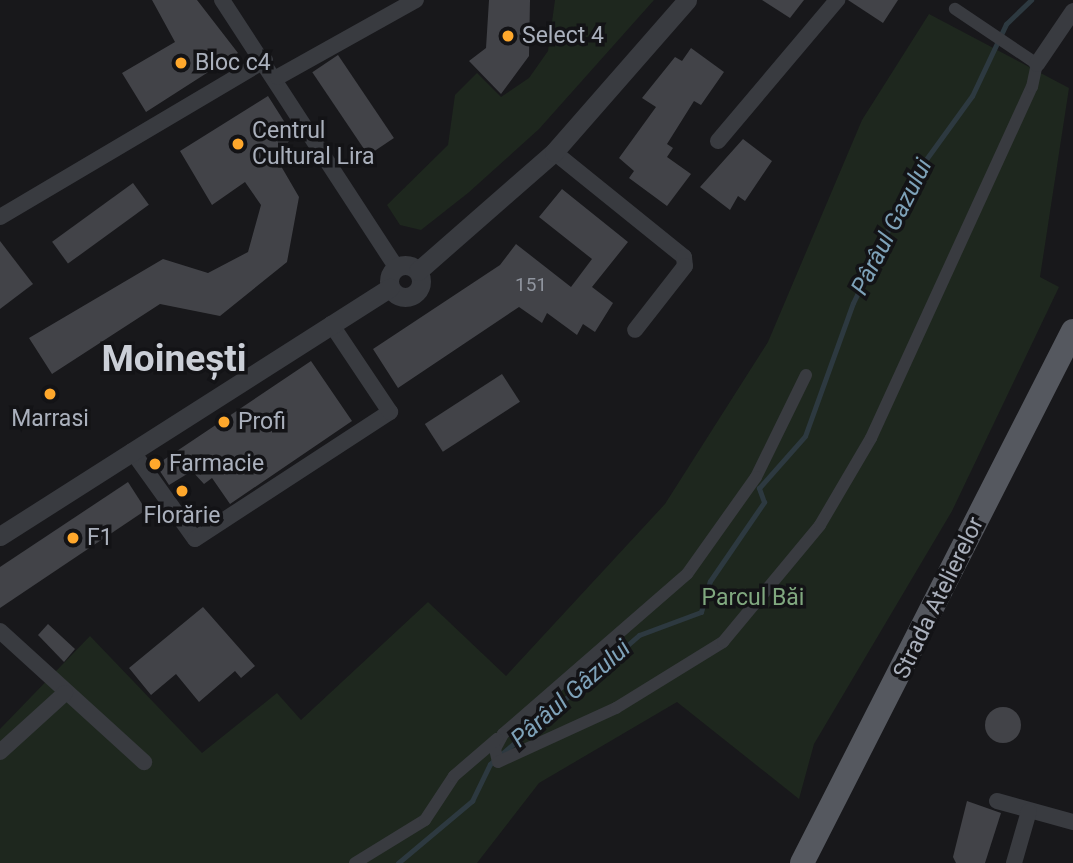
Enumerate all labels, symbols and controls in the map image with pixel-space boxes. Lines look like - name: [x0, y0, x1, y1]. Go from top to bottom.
- place label: Select 4: [522, 22, 604, 50]
- marker: Select 4: [500, 28, 516, 44]
- place label: Bloc c4: [195, 49, 271, 77]
- marker: Bloc c4: [173, 55, 189, 71]
- place label: Centrul Cultural Lira: [252, 117, 374, 171]
- marker: Centrul Cultural Lira: [230, 136, 246, 152]
- water label: Pârâul Gazului: [845, 154, 939, 300]
- house number: 151: [515, 274, 547, 296]
- district label: Moinești: [101, 337, 247, 381]
- marker: Marrasi: [42, 386, 58, 402]
- place label: Marrasi: [11, 405, 89, 433]
- place label: Profi: [238, 408, 286, 436]
- marker: Profi: [216, 414, 232, 430]
- place label: Farmacie: [169, 450, 264, 478]
- marker: Farmacie: [147, 456, 163, 472]
- marker: Florărie: [174, 483, 190, 499]
- place label: Florărie: [144, 502, 220, 530]
- street label: Strada Atelierelor: [888, 513, 990, 683]
- place label: F1: [87, 524, 113, 552]
- marker: F1: [65, 530, 81, 546]
- park label: Parcul Băi: [702, 584, 804, 612]
- water label: Pârâul Gâzului: [505, 634, 637, 754]

